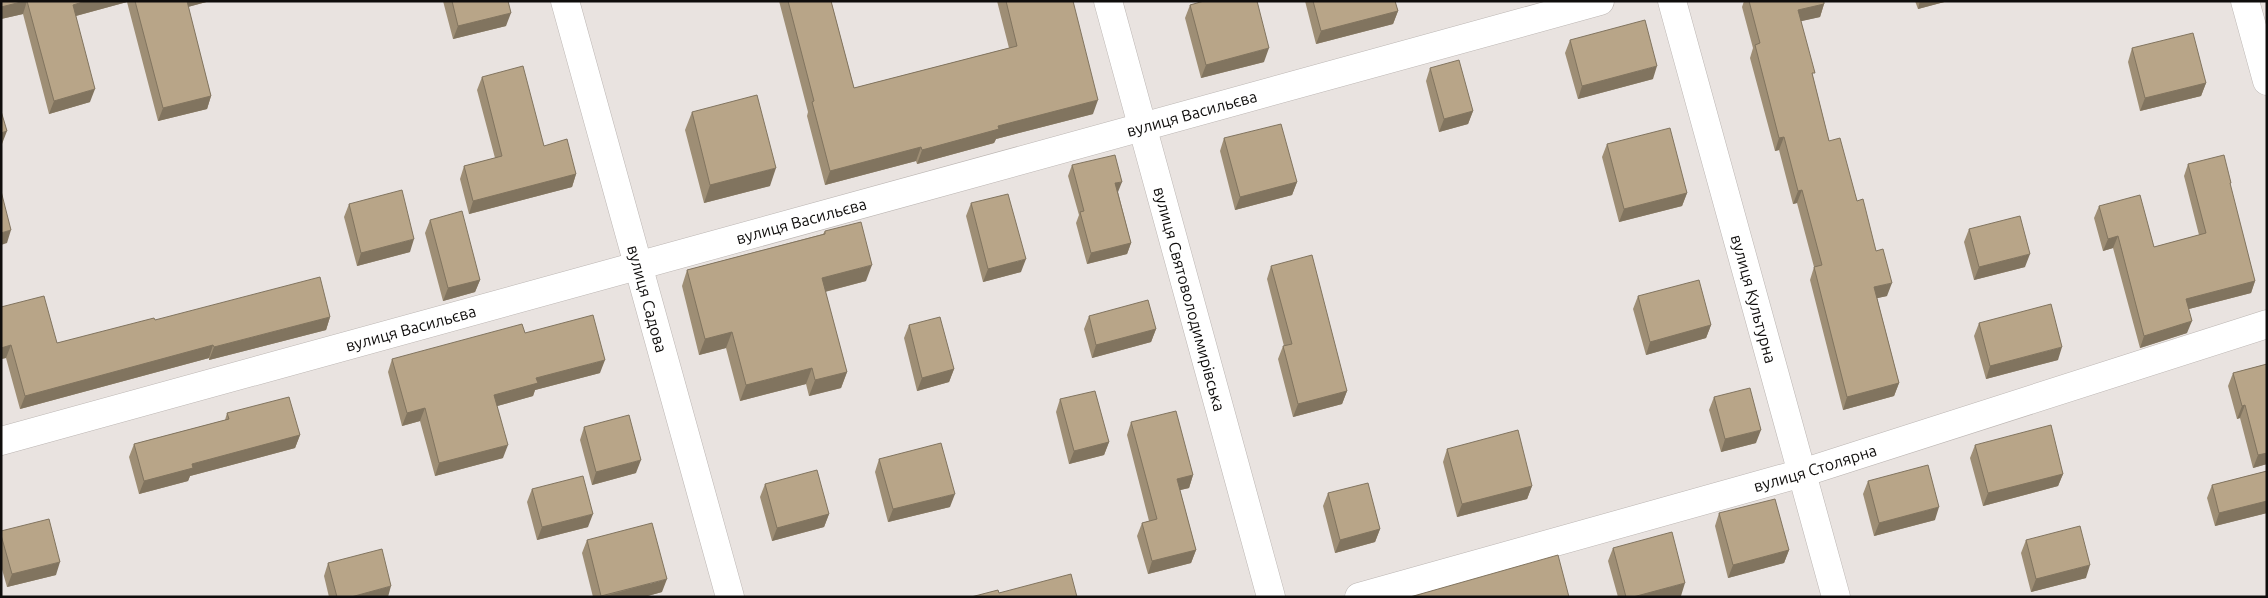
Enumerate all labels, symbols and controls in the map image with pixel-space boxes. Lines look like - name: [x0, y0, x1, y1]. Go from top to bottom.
- street label: вулиця Васильєва: [1124, 87, 1259, 140]
- street label: вулиця Святоволодимирівська: [1150, 185, 1229, 413]
- street label: вулиця Васильєва: [734, 194, 869, 247]
- street label: вулиця Культурна: [1728, 233, 1780, 365]
- street label: вулиця Садова: [624, 243, 671, 355]
- street label: вулиця Васильєва: [344, 302, 478, 355]
- street label: вулиця Столярна: [1752, 441, 1879, 495]

